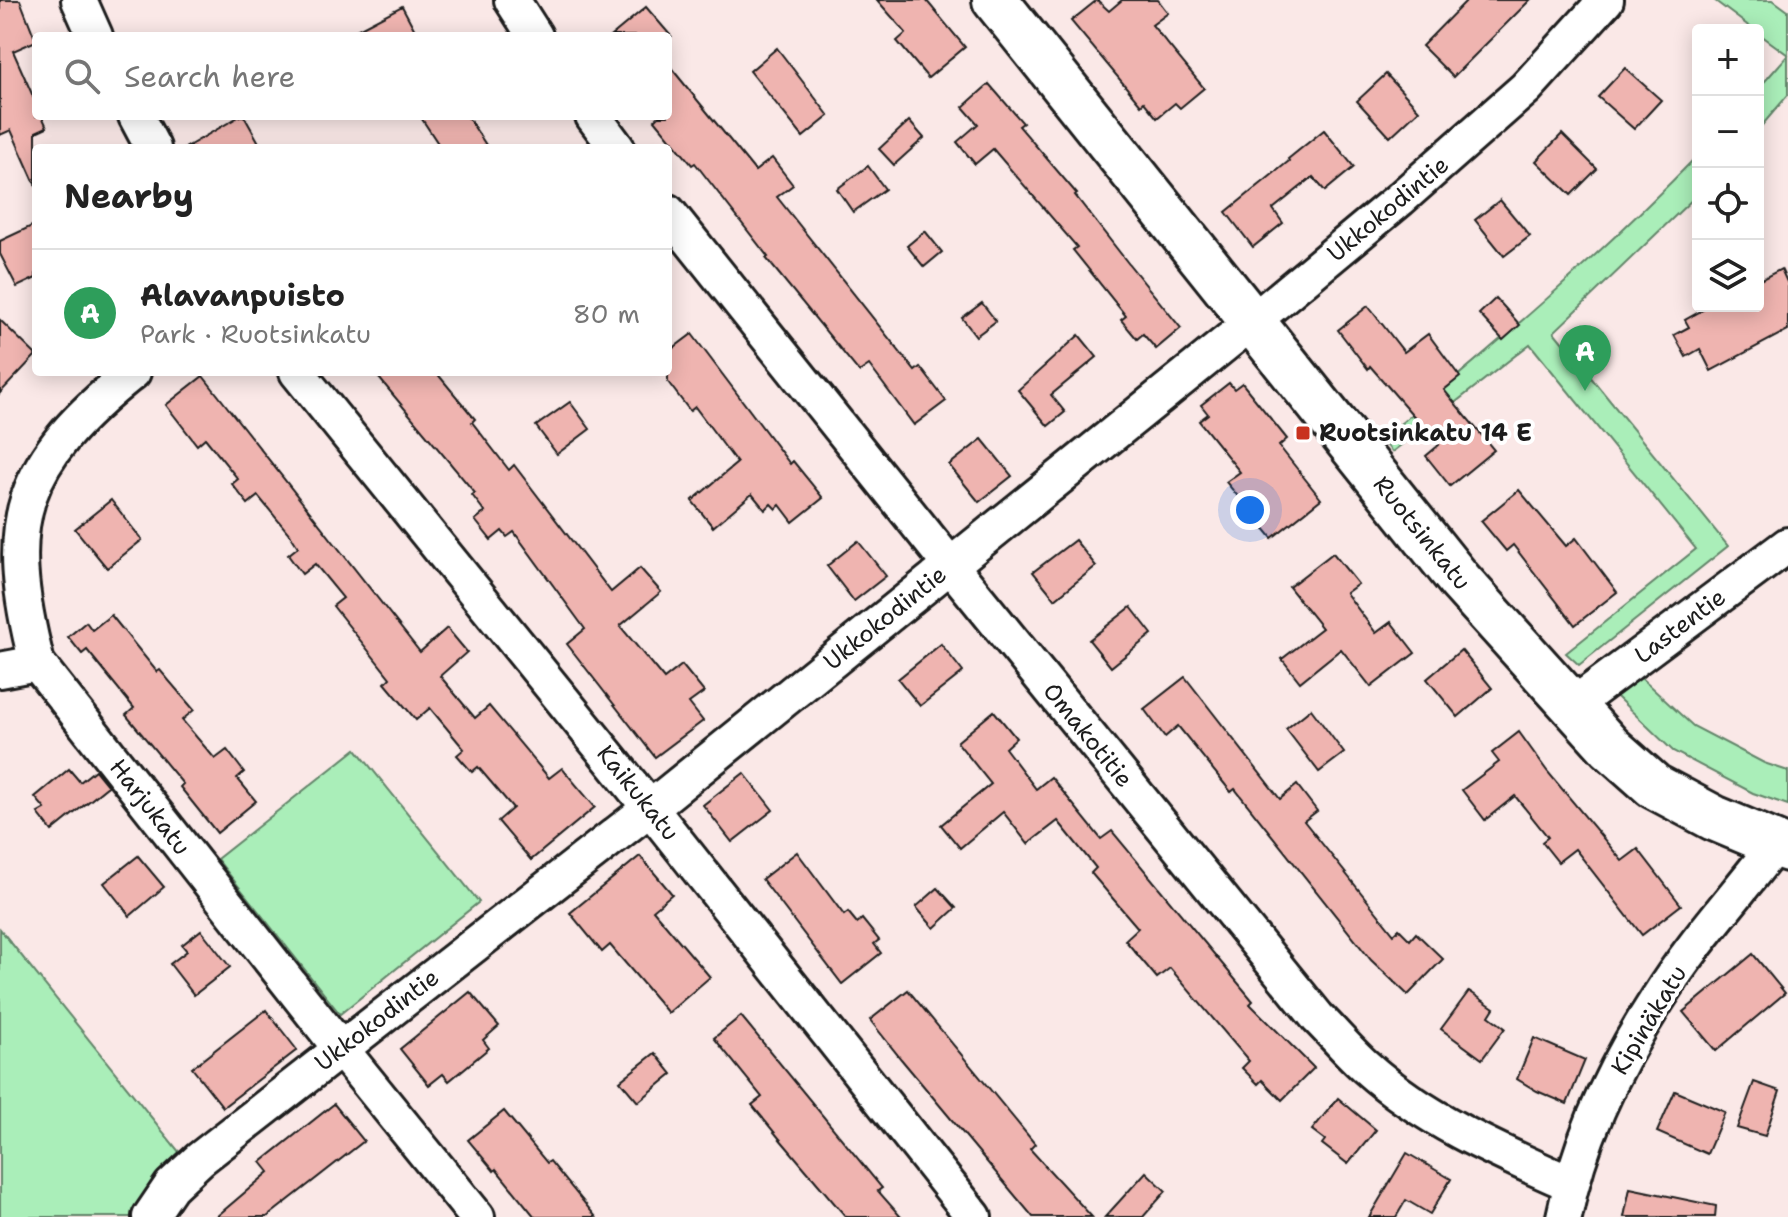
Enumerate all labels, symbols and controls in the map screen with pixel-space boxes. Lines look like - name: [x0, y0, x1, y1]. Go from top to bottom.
- map controls: [1692, 24, 1764, 312]
- button: +: [1692, 24, 1764, 96]
- search box: [32, 32, 672, 120]
- icon: search: [60, 54, 104, 98]
- text: Search here: [124, 56, 295, 97]
- button: −: [1692, 96, 1764, 168]
- street label: Ukkokodintie: [1321, 149, 1455, 269]
- button: locate: [1692, 168, 1764, 240]
- text: Nearby: [64, 173, 194, 219]
- button: layers: [1692, 240, 1764, 312]
- text: Alavanpuisto: [140, 275, 345, 316]
- text: A: [80, 296, 100, 331]
- text: 80 m: [573, 296, 640, 331]
- text: Park · Ruotsinkatu: [140, 316, 371, 351]
- pin: A: [1559, 325, 1611, 391]
- place label: Ruotsinkatu 14 E: [1319, 417, 1532, 449]
- marker: Ruotsinkatu 14 E: [1294, 424, 1312, 442]
- street label: Ruotsinkatu: [1366, 469, 1478, 597]
- your location: [1230, 490, 1270, 530]
- street label: Ukkokodintie: [817, 559, 953, 677]
- street label: Lastentie: [1628, 581, 1732, 671]
- street label: Omakotitie: [1036, 676, 1140, 794]
- street label: Kaikukatu: [590, 738, 686, 848]
- street label: Harjukatu: [102, 752, 198, 862]
- street label: Kipinäkatu: [1604, 959, 1694, 1081]
- street label: Ukkokodintie: [308, 961, 446, 1079]

